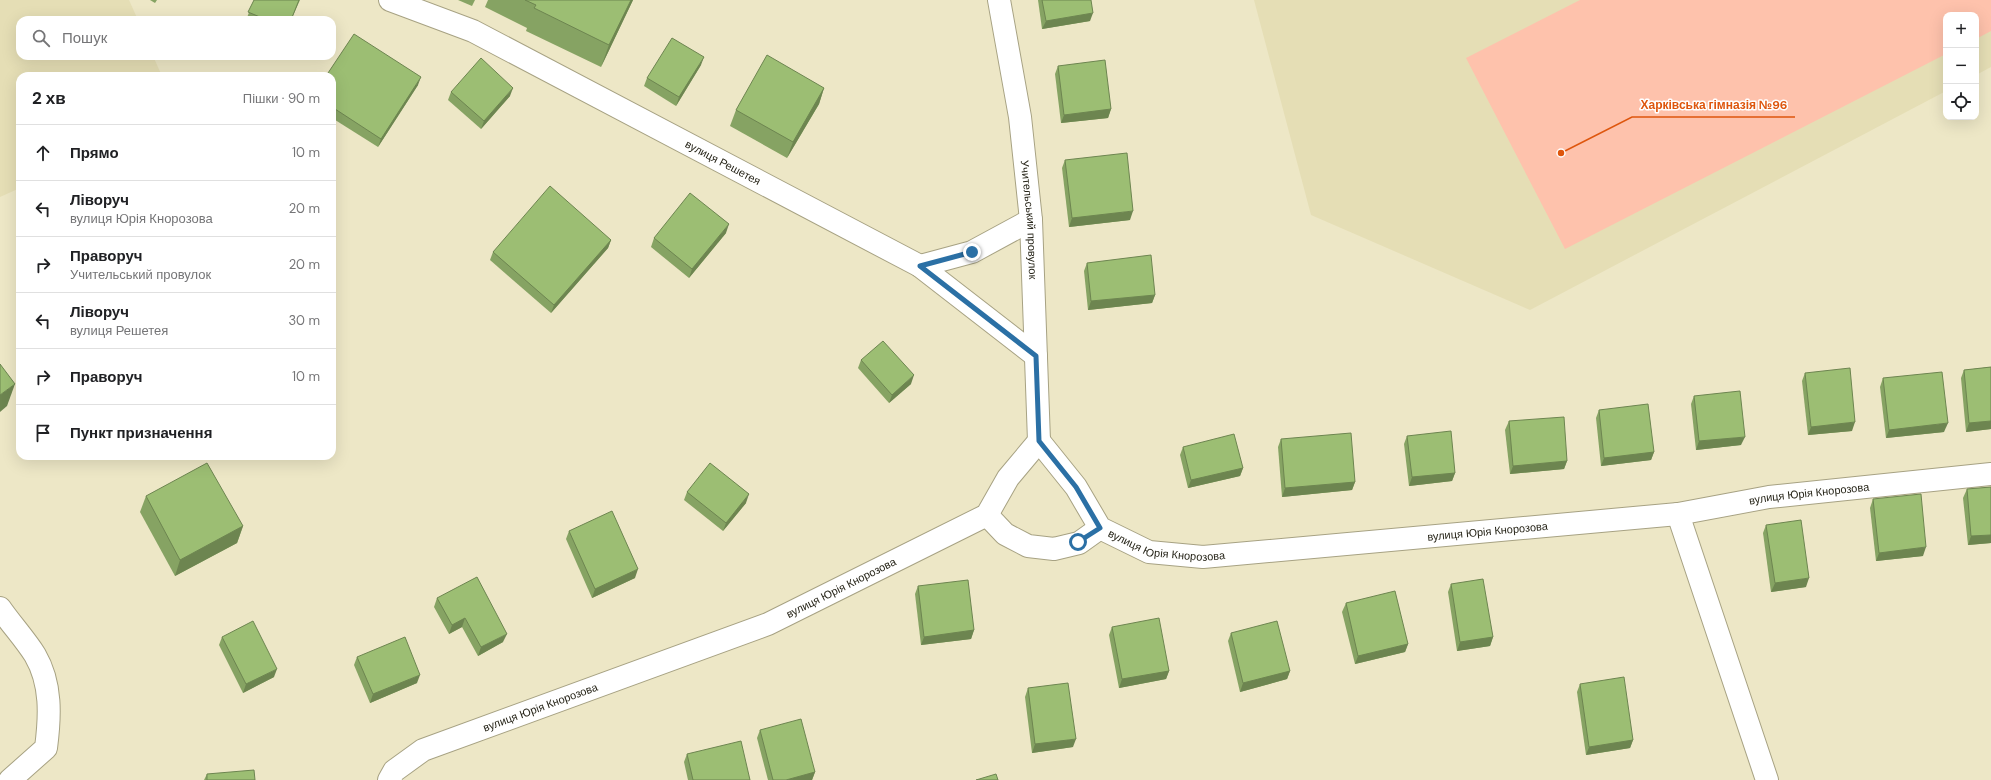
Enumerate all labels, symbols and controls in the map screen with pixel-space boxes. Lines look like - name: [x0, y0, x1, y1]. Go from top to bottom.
- map controls: [1943, 12, 1979, 120]
- button: +: [1943, 12, 1979, 48]
- search box: [16, 16, 336, 60]
- icon: search: [30, 27, 52, 49]
- text: Пошук: [62, 28, 107, 48]
- button: −: [1943, 48, 1979, 84]
- button: locate: [1943, 84, 1979, 120]
- text: 2 хв: [32, 87, 66, 109]
- text: Пішки · 90 m: [243, 90, 320, 107]
- callout: Харківська гімназія №96: [1632, 93, 1795, 117]
- text: Харківська гімназія №96: [1641, 97, 1787, 113]
- street label: вулиця Решетея: [683, 137, 763, 188]
- icon: ahead: [32, 142, 54, 164]
- text: Прямо: [70, 143, 119, 163]
- text: 10 m: [292, 144, 320, 161]
- street label: Учительський провулок: [1018, 159, 1040, 280]
- text: Ліворуч: [70, 190, 129, 210]
- icon: left: [32, 198, 54, 220]
- text: 20 m: [289, 200, 320, 217]
- text: вулиця Юрія Кнорозова: [70, 210, 213, 227]
- route end: [963, 243, 981, 261]
- text: Праворуч: [70, 246, 143, 266]
- icon: right: [32, 254, 54, 276]
- text: 20 m: [289, 256, 320, 273]
- text: Учительський провулок: [70, 266, 211, 283]
- text: Ліворуч: [70, 302, 129, 322]
- icon: left: [32, 310, 54, 332]
- text: 30 m: [288, 312, 320, 329]
- text: вулиця Решетея: [70, 322, 168, 339]
- icon: right: [32, 366, 54, 388]
- text: Праворуч: [70, 367, 143, 387]
- text: 10 m: [292, 368, 320, 385]
- icon: arrive: [32, 422, 54, 444]
- text: Пункт призначення: [70, 423, 212, 443]
- street label: вулиця Юрія Кнорозова: [1748, 480, 1871, 508]
- street label: вулиця Юрія Кнорозова: [1427, 519, 1549, 544]
- street label: вулиця Юрія Кнорозова: [1106, 526, 1227, 564]
- route start: [1069, 533, 1087, 551]
- street label: вулиця Юрія Кнорозова: [784, 554, 899, 621]
- street label: вулиця Юрія Кнорозова: [481, 680, 600, 734]

